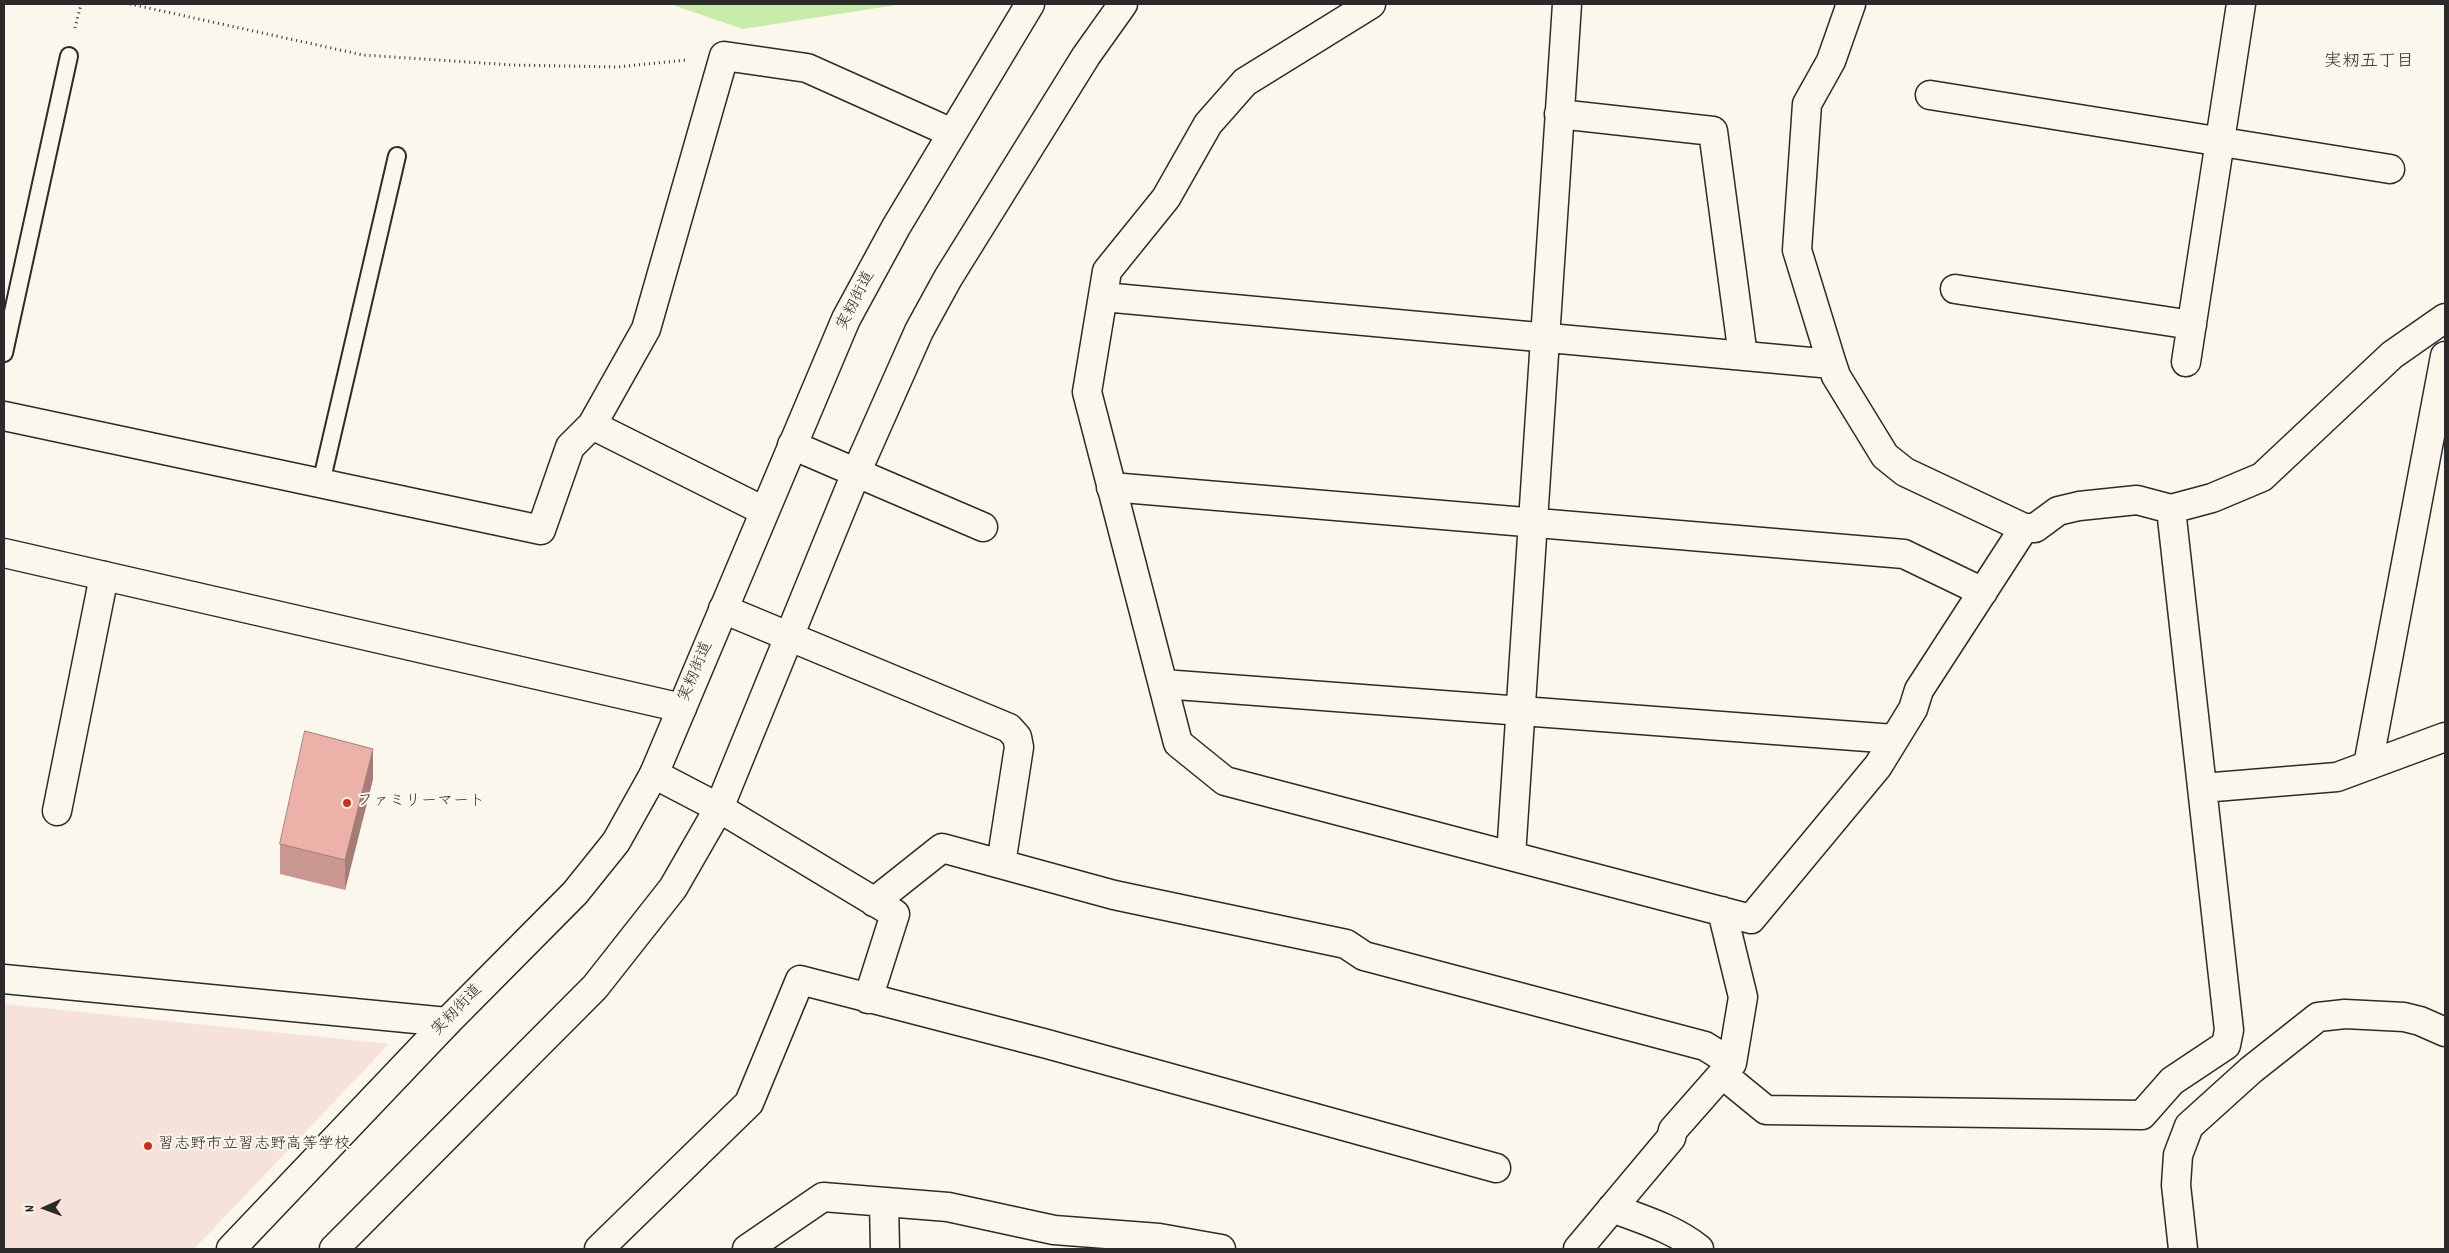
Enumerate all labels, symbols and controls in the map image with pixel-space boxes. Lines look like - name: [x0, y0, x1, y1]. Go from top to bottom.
- district label: 実籾五丁目: [2324, 53, 2414, 75]
- street label: 実籾街道: [834, 268, 880, 334]
- street label: 実籾街道: [676, 639, 718, 705]
- place label: ファミリーマート: [357, 793, 485, 813]
- marker: ファミリーマート: [341, 797, 353, 809]
- street label: 実籾街道: [429, 981, 487, 1041]
- place label: 習志野市立習志野高等学校: [158, 1136, 350, 1156]
- marker: 習志野市立習志野高等学校: [142, 1140, 154, 1152]
- north arrow: [20, 1183, 70, 1233]
- text: N: [20, 1205, 40, 1212]

